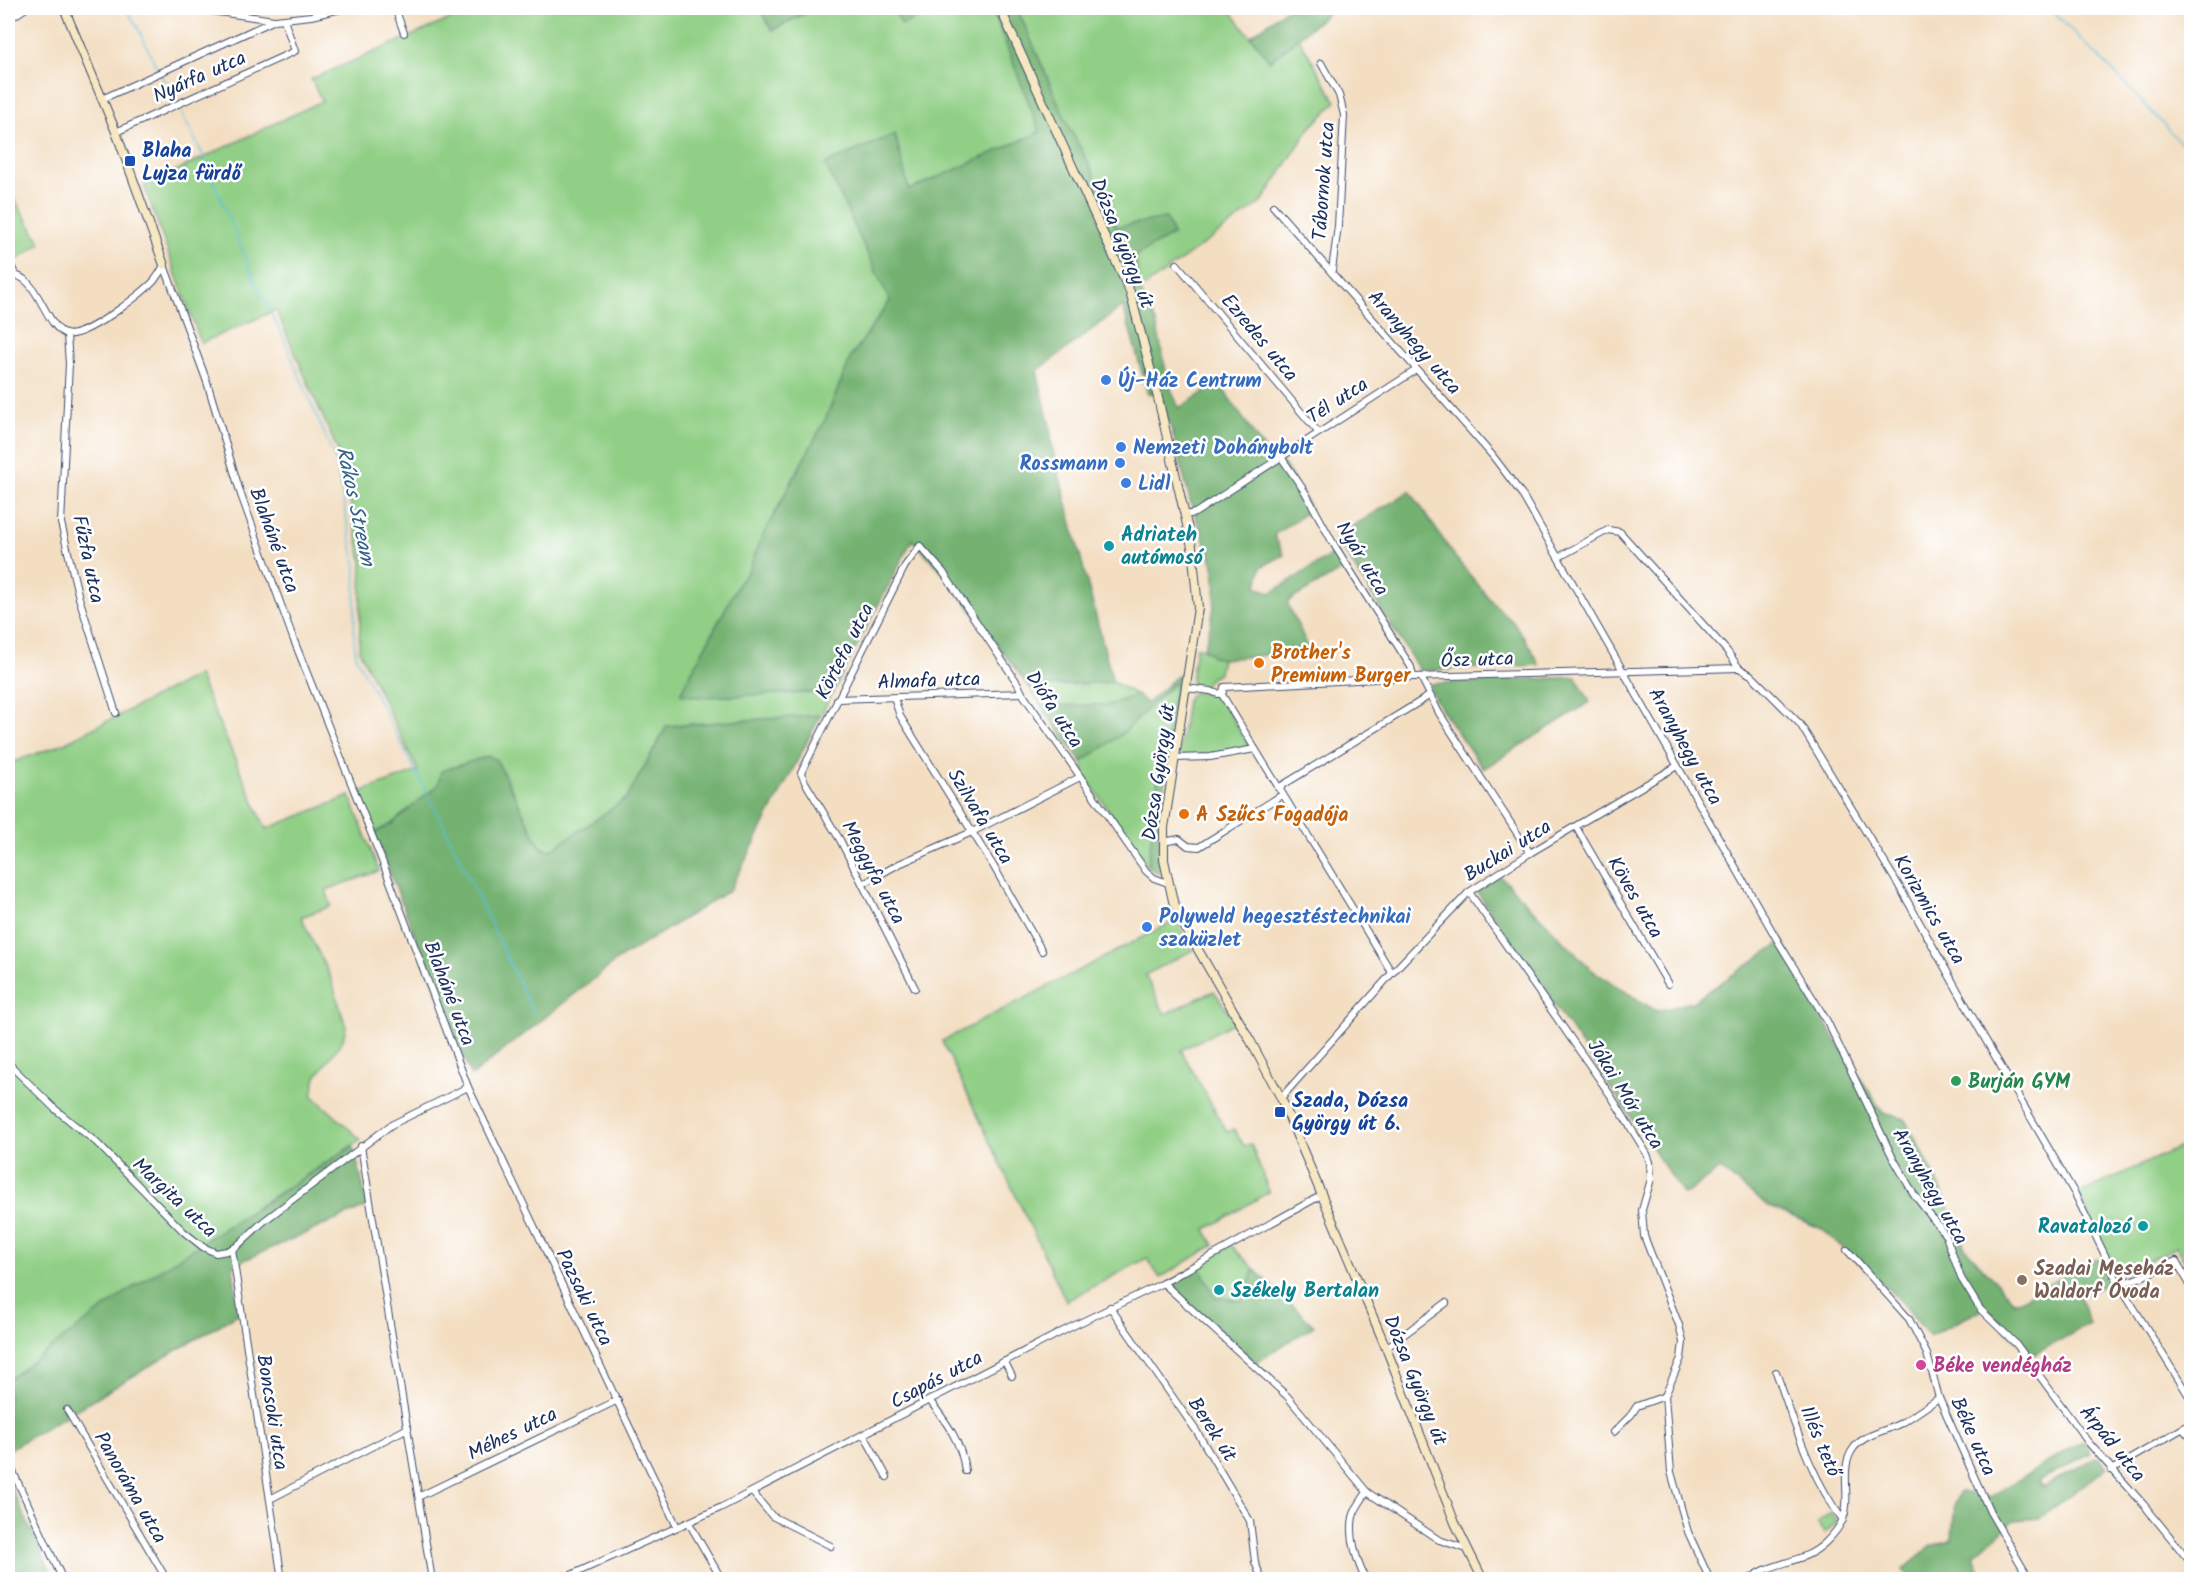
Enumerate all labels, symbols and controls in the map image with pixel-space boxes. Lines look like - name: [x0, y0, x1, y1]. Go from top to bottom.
- street label: Nyárfa utca: [148, 43, 252, 113]
- street label: Tábornok utca: [1305, 121, 1345, 242]
- place label: Blaha Lujza fürdő: [142, 136, 243, 191]
- marker: Blaha Lujza fürdő: [123, 154, 137, 168]
- street label: Dózsa György út: [1080, 174, 1162, 314]
- street label: Aranyhegy utca: [1359, 284, 1468, 403]
- street label: Ezredes utca: [1212, 287, 1305, 390]
- place label: Új-Ház Centrum: [1118, 366, 1262, 398]
- street label: Tél utca: [1301, 370, 1375, 434]
- marker: Új-Ház Centrum: [1099, 373, 1113, 387]
- place label: Nemzeti Dohánybolt: [1133, 433, 1314, 465]
- marker: Nemzeti Dohánybolt: [1114, 440, 1128, 454]
- water label: Rákos Stream: [326, 444, 384, 571]
- place label: Rossmann: [1019, 449, 1108, 481]
- marker: Rossmann: [1113, 456, 1127, 470]
- place label: Lidl: [1138, 469, 1171, 501]
- marker: Lidl: [1119, 476, 1133, 490]
- street label: Blaháné utca: [239, 483, 307, 598]
- street label: Fűzfa utca: [62, 512, 112, 606]
- street label: Nyár utca: [1326, 515, 1396, 603]
- place label: Adriateh autómosó: [1121, 520, 1205, 575]
- marker: Adriateh autómosó: [1102, 539, 1116, 553]
- street label: Körtefa utca: [808, 598, 884, 706]
- place label: Brother's Premium Burger: [1271, 638, 1411, 693]
- street label: Ősz utca: [1440, 644, 1514, 678]
- marker: Brother's Premium Burger: [1252, 656, 1266, 670]
- street label: Almafa utca: [877, 664, 981, 700]
- street label: Diófa utca: [1016, 665, 1091, 755]
- street label: Aranyhegy utca: [1639, 682, 1730, 812]
- street label: Dózsa György út: [1135, 701, 1185, 843]
- street label: Szilvafa utca: [938, 763, 1021, 871]
- place label: A Szűcs Fogadója: [1196, 800, 1348, 832]
- marker: A Szűcs Fogadója: [1177, 807, 1191, 821]
- street label: Buckai utca: [1458, 812, 1558, 891]
- street label: Meggyfa utca: [831, 815, 913, 931]
- street label: Korizmics utca: [1884, 849, 1973, 971]
- street label: Köves utca: [1598, 851, 1671, 945]
- place label: Polyweld hegesztéstechnikai szaküzlet: [1159, 902, 1412, 957]
- marker: Polyweld hegesztéstechnikai szaküzlet: [1140, 920, 1154, 934]
- street label: Blaháné utca: [413, 937, 483, 1051]
- street label: Jókai Mór utca: [1578, 1034, 1671, 1157]
- place label: Burján GYM: [1968, 1067, 2071, 1099]
- marker: Burján GYM: [1949, 1074, 1963, 1088]
- place label: Szada, Dózsa György út 6.: [1292, 1086, 1408, 1141]
- marker: Szada, Dózsa György út 6.: [1273, 1105, 1287, 1119]
- street label: Aranyhegy utca: [1883, 1123, 1976, 1251]
- street label: Margita utca: [124, 1150, 224, 1247]
- place label: Ravatalozó: [2038, 1212, 2133, 1244]
- marker: Ravatalozó: [2136, 1219, 2150, 1233]
- street label: Pazsaki utca: [546, 1244, 621, 1352]
- place label: Szadai Meseház Waldorf Óvoda: [2034, 1254, 2174, 1309]
- marker: Szadai Meseház Waldorf Óvoda: [2015, 1273, 2029, 1287]
- place label: Székely Bertalan: [1231, 1276, 1379, 1308]
- marker: Székely Bertalan: [1212, 1283, 1226, 1297]
- street label: Dózsa György út: [1373, 1311, 1455, 1451]
- street label: Csapás utca: [885, 1343, 989, 1419]
- place label: Béke vendégház: [1933, 1351, 2072, 1383]
- street label: Boncsoki utca: [246, 1352, 296, 1472]
- marker: Béke vendégház: [1914, 1358, 1928, 1372]
- street label: Berek út: [1178, 1391, 1245, 1469]
- street label: Béke utca: [1941, 1392, 2004, 1481]
- street label: Méhes utca: [463, 1399, 563, 1470]
- street label: Árpád utca: [2070, 1399, 2153, 1490]
- street label: Illés tető: [1790, 1401, 1849, 1484]
- street label: Panoráma utca: [84, 1426, 174, 1550]

